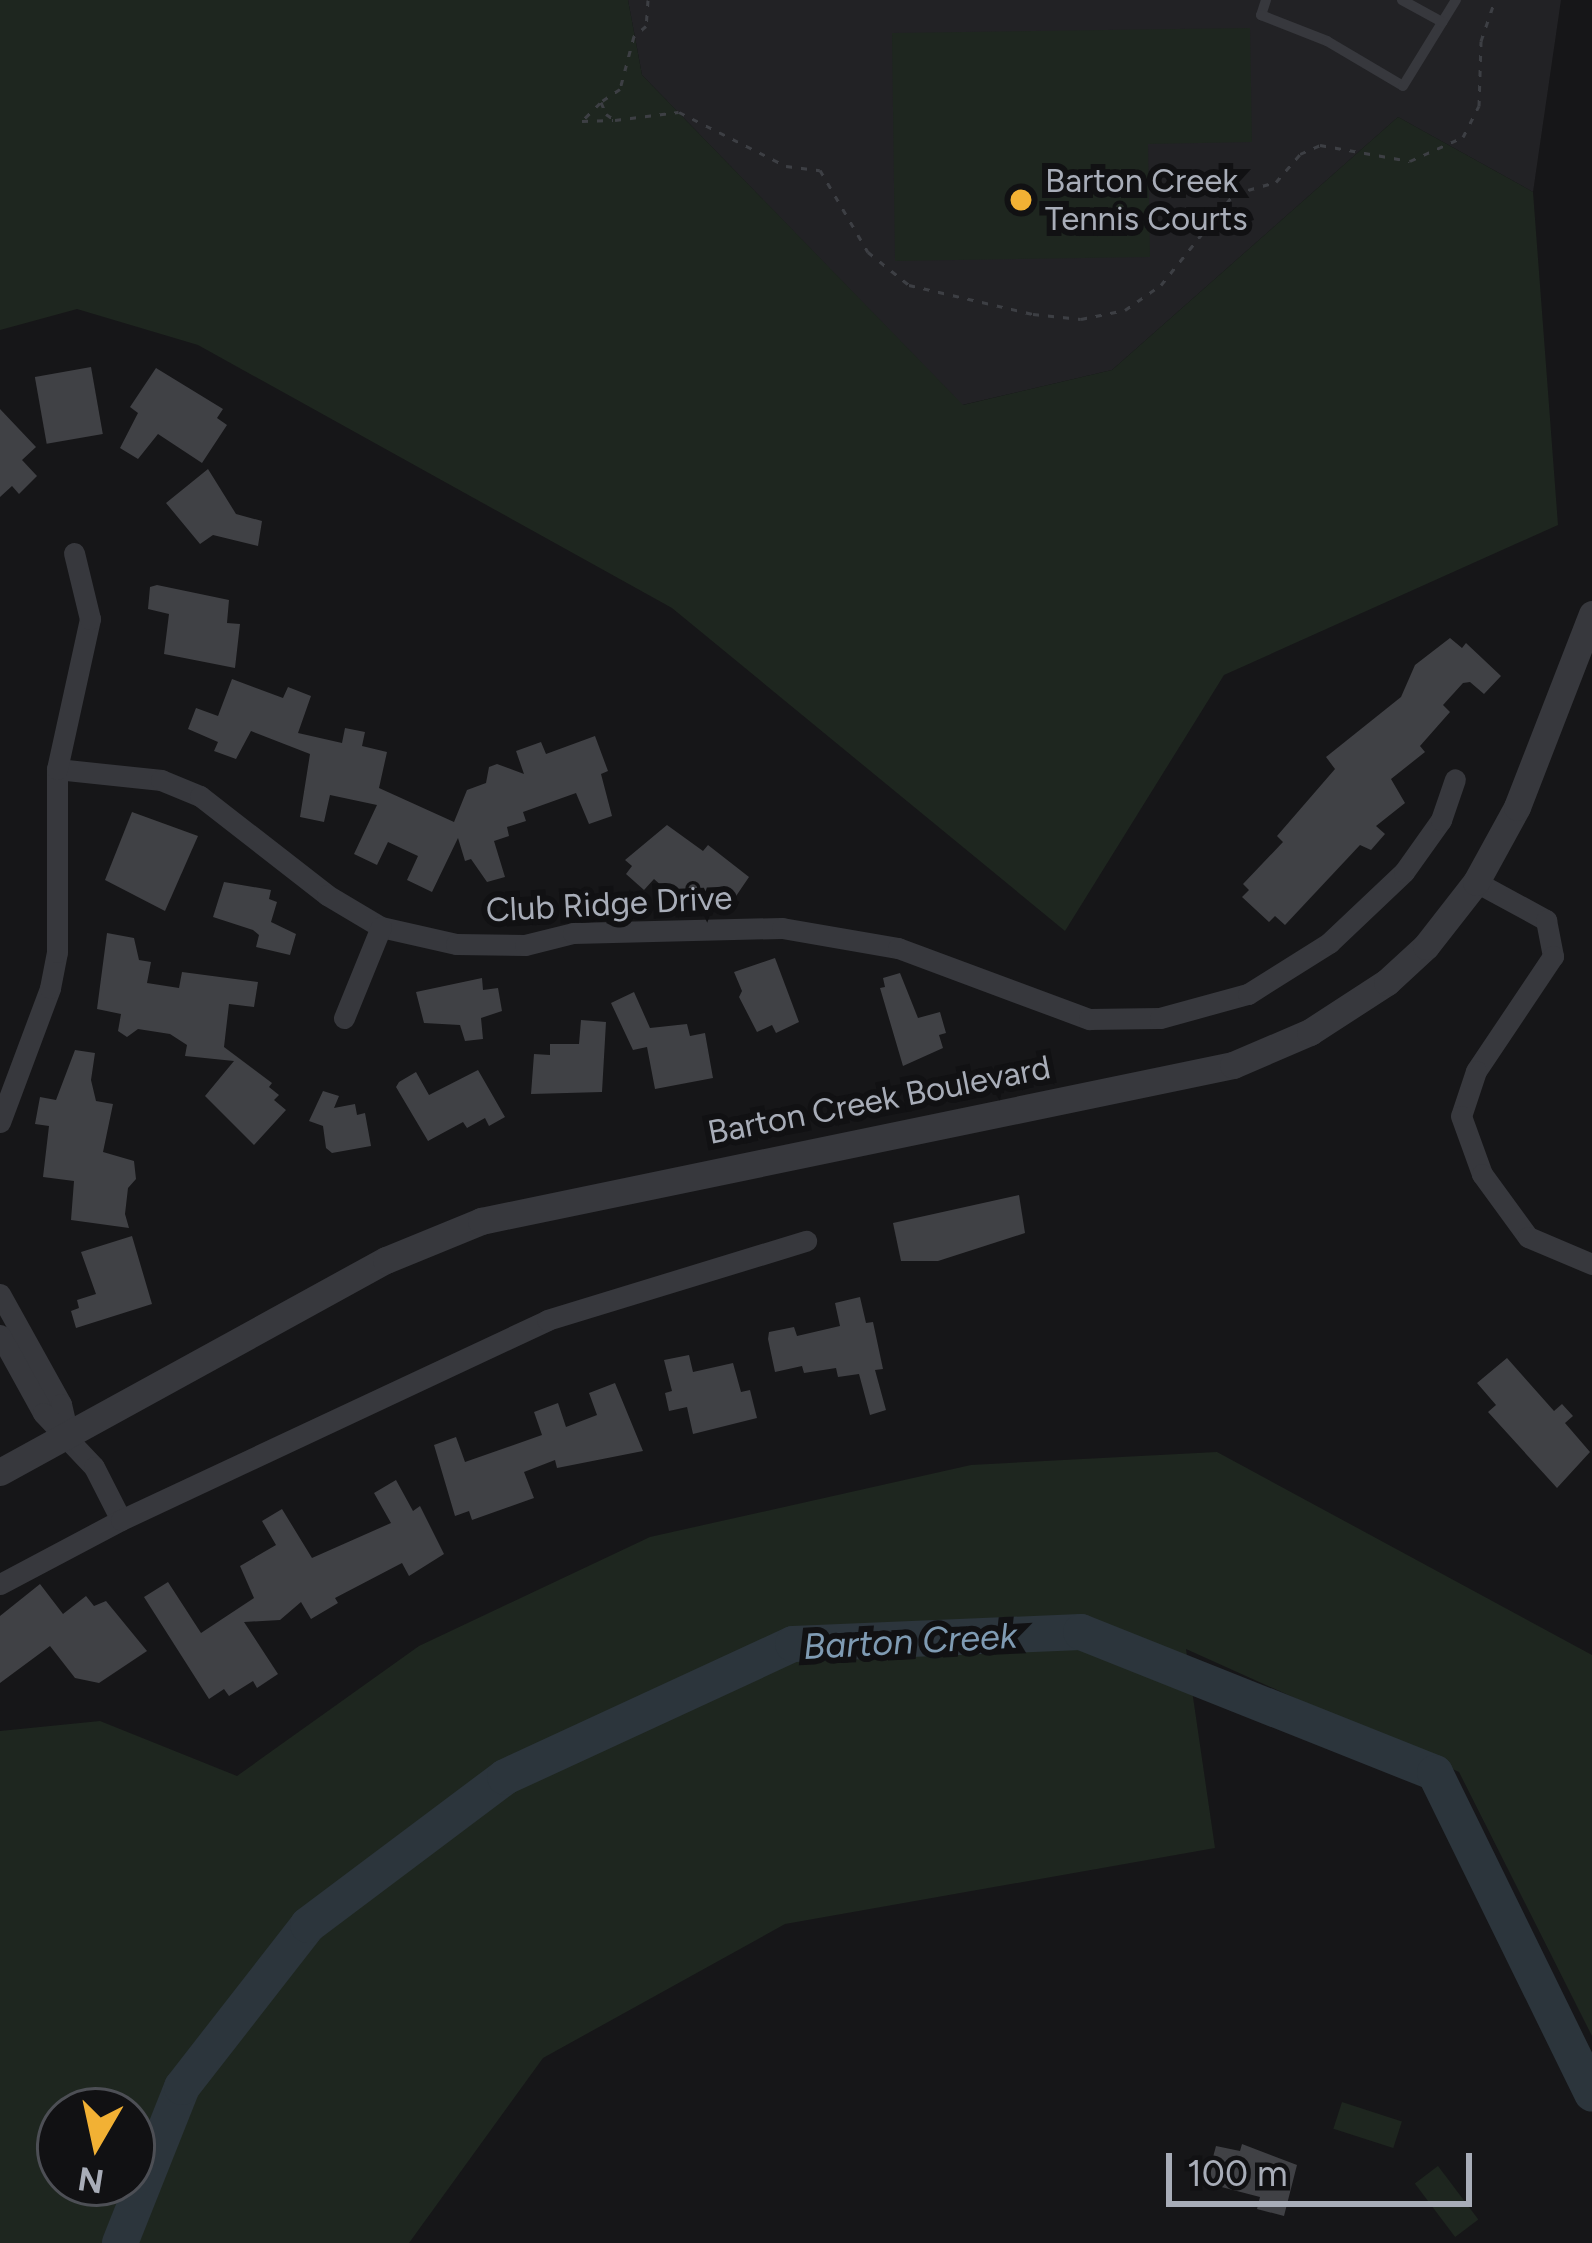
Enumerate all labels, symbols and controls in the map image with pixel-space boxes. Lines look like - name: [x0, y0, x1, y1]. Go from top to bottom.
- place label: Barton Creek Tennis Courts: [1045, 161, 1248, 239]
- marker: Barton Creek Tennis Courts: [1008, 187, 1034, 213]
- street label: Club Ridge Drive: [485, 878, 733, 930]
- street label: Barton Creek Boulevard: [704, 1047, 1054, 1153]
- water label: Barton Creek: [802, 1614, 1018, 1668]
- north arrow: [36, 2087, 156, 2207]
- scale bar: [1172, 2129, 1478, 2203]
- text: 100 m: [1187, 2152, 1288, 2195]
- text: N: [75, 2159, 106, 2201]

